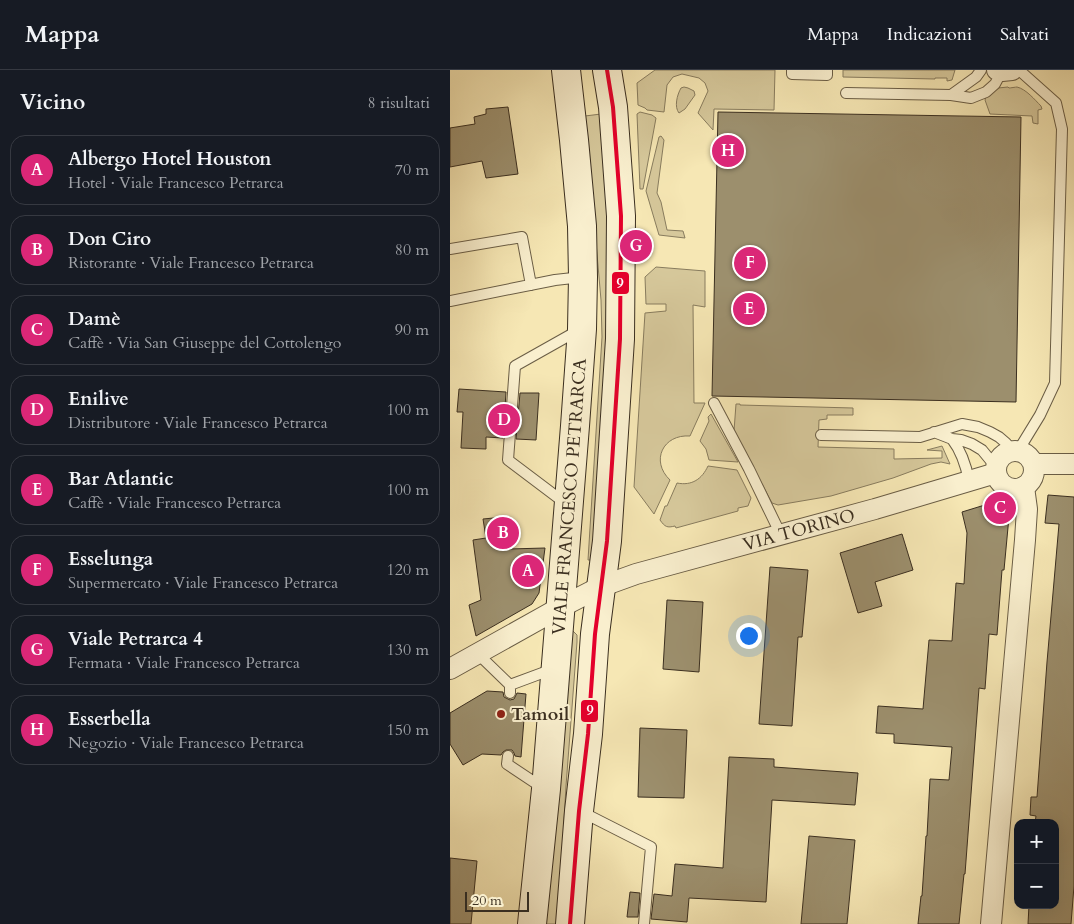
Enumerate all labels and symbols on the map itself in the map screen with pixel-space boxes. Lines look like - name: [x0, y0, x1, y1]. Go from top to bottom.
- pin: H: [712, 132, 744, 170]
- pin: G: [620, 227, 652, 265]
- pin: F: [734, 244, 766, 282]
- line badge: 9: [611, 271, 630, 295]
- text: 9: [616, 274, 624, 293]
- pin: E: [733, 290, 765, 328]
- street label: VIALE FRANCESCO PETRARCA: [546, 357, 593, 636]
- pin: D: [488, 401, 520, 439]
- pin: C: [984, 489, 1016, 527]
- street label: VIA TORINO: [740, 503, 858, 557]
- pin: B: [487, 514, 519, 552]
- pin: A: [512, 552, 544, 590]
- your location: [736, 623, 762, 649]
- line badge: 9: [580, 699, 599, 723]
- text: 9: [586, 701, 594, 720]
- place label: Tamoil: [511, 702, 569, 727]
- marker: Tamoil: [495, 708, 507, 720]
- scale bar: [465, 889, 529, 912]

